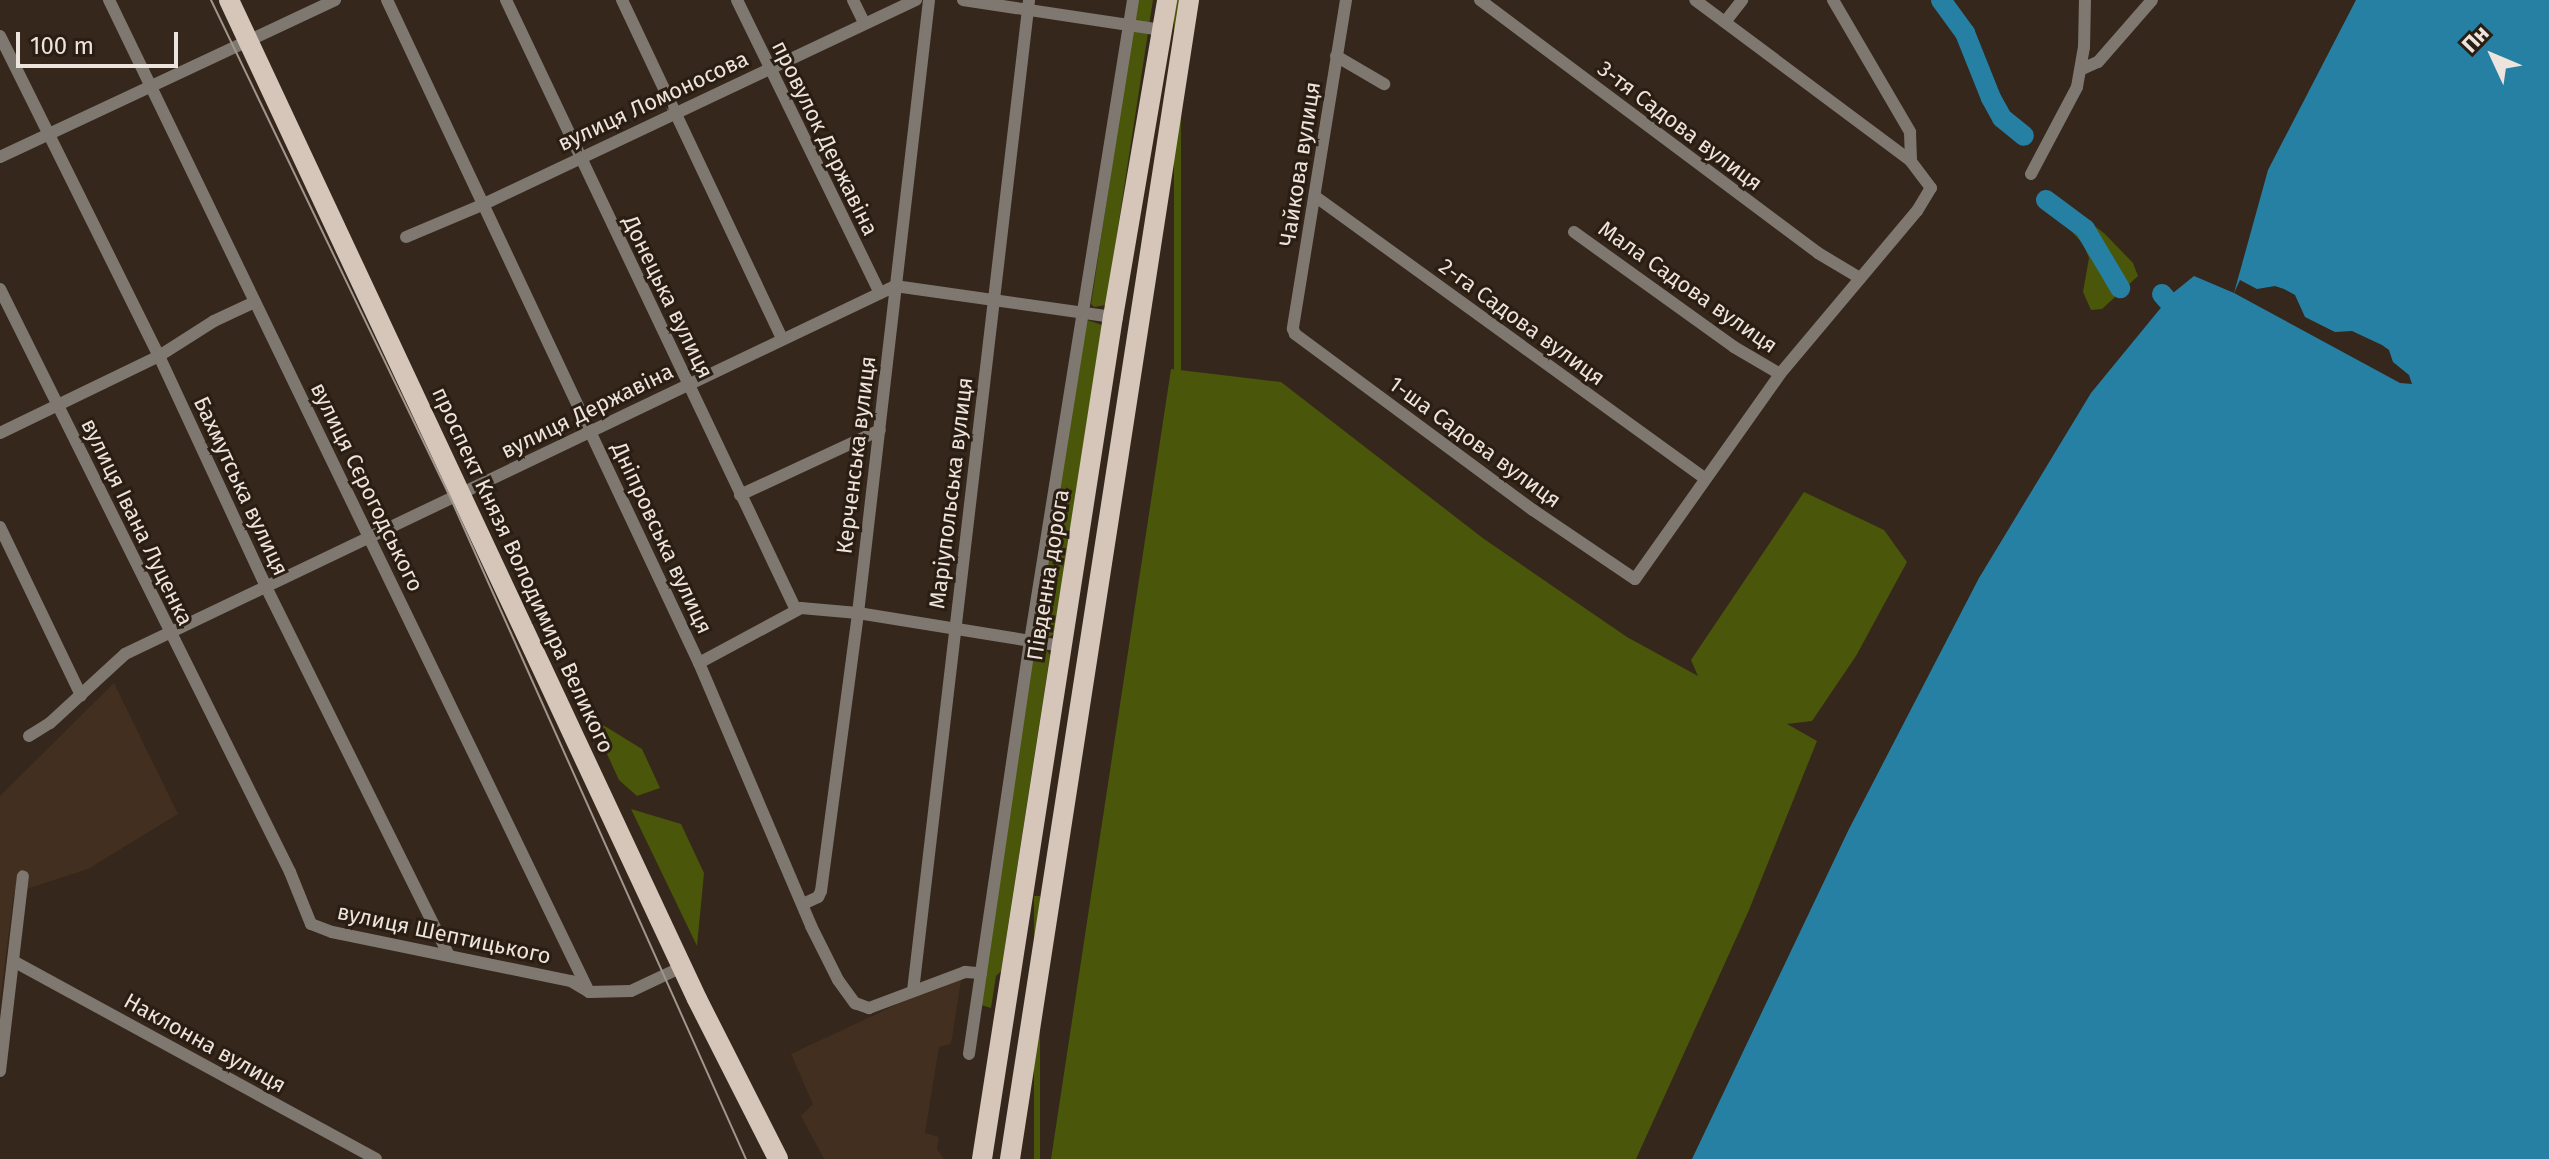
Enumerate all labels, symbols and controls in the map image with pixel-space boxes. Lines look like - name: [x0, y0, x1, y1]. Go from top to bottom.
- scale bar: [20, 16, 182, 66]
- north arrow: [2453, 16, 2533, 96]
- text: Пн: [2456, 20, 2495, 58]
- text: 100 m: [30, 32, 94, 60]
- street label: провулок Державіна: [766, 36, 884, 240]
- street label: вулиця Ломоносова: [553, 45, 753, 157]
- street label: 3-тя Садова вулиця: [1592, 55, 1768, 197]
- street label: Чайкова вулиця: [1274, 80, 1326, 248]
- street label: Донецька вулиця: [617, 211, 719, 383]
- street label: Мала Садова вулиця: [1594, 215, 1782, 359]
- street label: 2-га Садова вулиця: [1434, 253, 1610, 391]
- street label: Керченська вулиця: [831, 355, 881, 555]
- street label: вулиця Державіна: [496, 358, 678, 464]
- street label: 1-ша Садова вулиця: [1384, 371, 1566, 513]
- street label: Маріупольська вулиця: [924, 376, 978, 610]
- street label: вулиця Сєрогодського: [305, 378, 429, 596]
- street label: проспект Князя Володимира Великого: [426, 383, 620, 757]
- street label: Бахмутська вулиця: [188, 392, 294, 580]
- street label: вулиця Івана Луценка: [75, 414, 199, 630]
- street label: Дніпровська вулиця: [606, 438, 718, 638]
- street label: Південна дорога: [1021, 488, 1075, 662]
- street label: вулиця Шептицького: [335, 898, 553, 970]
- street label: Наклонна вулиця: [119, 988, 291, 1098]

